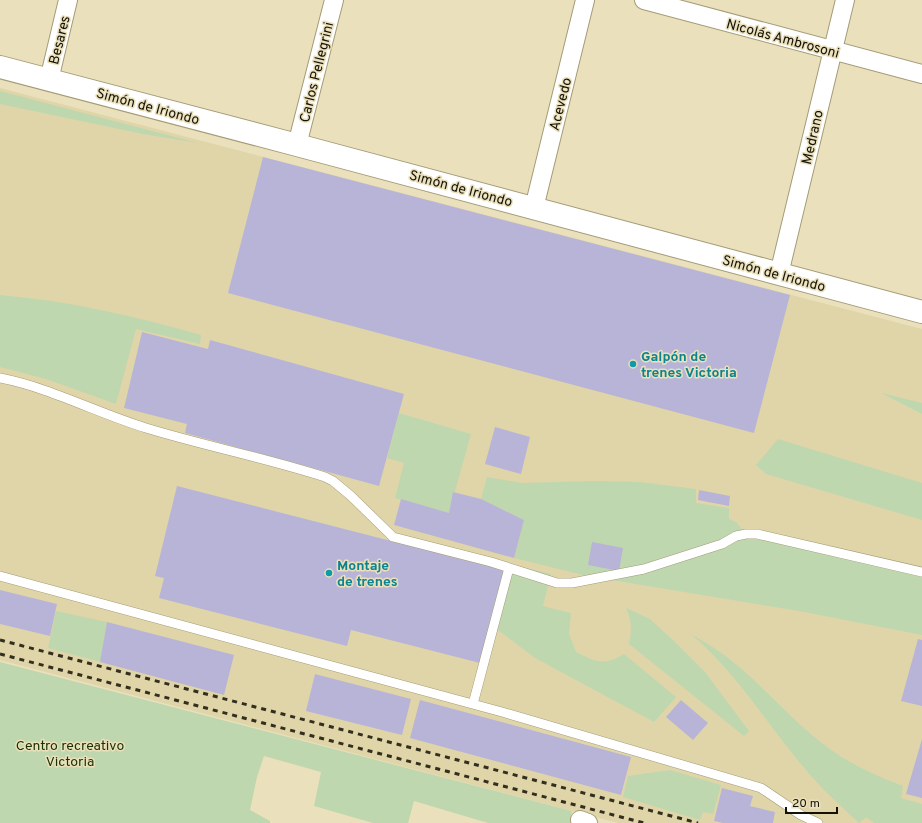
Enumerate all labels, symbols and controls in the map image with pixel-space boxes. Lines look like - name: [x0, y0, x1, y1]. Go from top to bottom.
- street label: Besares: [46, 14, 75, 67]
- street label: Nicolás Ambrosoni: [724, 16, 841, 63]
- street label: Carlos Pellegrini: [297, 20, 338, 124]
- street label: Acevedo: [547, 76, 576, 133]
- street label: Simón de Iriondo: [94, 86, 201, 129]
- street label: Medrano: [799, 108, 828, 166]
- street label: Simón de Iriondo: [407, 168, 514, 211]
- street label: Simón de Iriondo: [720, 253, 827, 296]
- place label: Galpón de trenes Victoria: [641, 349, 737, 382]
- marker: Galpón de trenes Victoria: [628, 359, 638, 369]
- place label: Montaje de trenes: [337, 558, 398, 591]
- marker: Montaje de trenes: [324, 568, 334, 578]
- park label: Centro recreativo Victoria: [16, 738, 124, 771]
- scale bar: [786, 789, 837, 815]
- text: 20 m: [792, 796, 820, 812]

